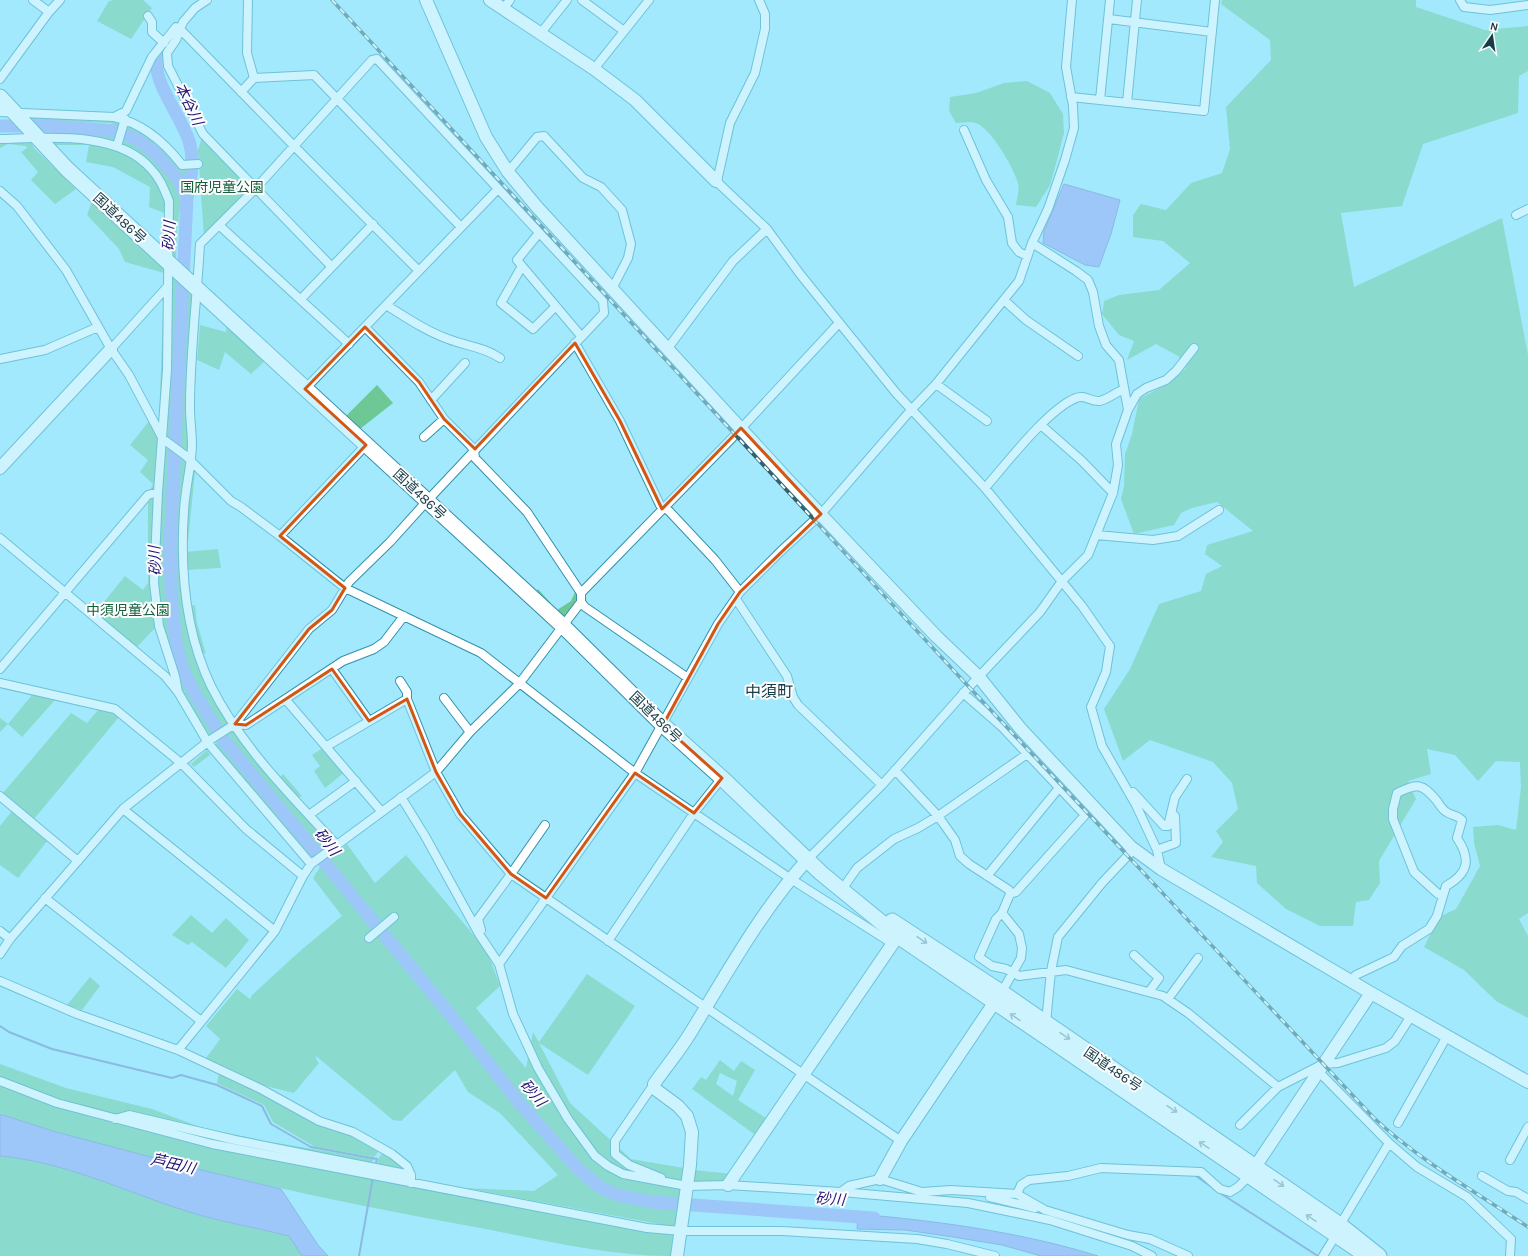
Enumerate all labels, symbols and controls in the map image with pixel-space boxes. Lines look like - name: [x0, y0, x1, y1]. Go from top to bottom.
- north arrow: [1472, 16, 1512, 56]
- text: N: [1489, 20, 1499, 34]
- water label: 本谷川: [171, 80, 208, 130]
- park label: 国府児童公園: [180, 179, 264, 196]
- street label: 国道486号: [90, 189, 150, 247]
- water label: 砂川: [159, 219, 179, 251]
- street label: 国道486号: [390, 465, 450, 523]
- water label: 砂川: [145, 544, 165, 576]
- park label: 中須児童公園: [86, 602, 170, 619]
- district label: 中須町: [745, 682, 793, 701]
- street label: 国道486号: [626, 688, 685, 747]
- water label: 砂川: [311, 825, 345, 861]
- one-way arrow: [916, 936, 927, 944]
- one-way arrow: [1010, 1013, 1021, 1021]
- one-way arrow: [1059, 1032, 1070, 1040]
- street label: 国道486号: [1080, 1044, 1145, 1095]
- water label: 砂川: [516, 1076, 551, 1112]
- one-way arrow: [1166, 1106, 1178, 1114]
- one-way arrow: [1199, 1141, 1210, 1149]
- water label: 芦田川: [149, 1150, 199, 1178]
- one-way arrow: [1274, 1179, 1285, 1187]
- water label: 砂川: [814, 1189, 848, 1209]
- one-way arrow: [1306, 1214, 1317, 1222]

